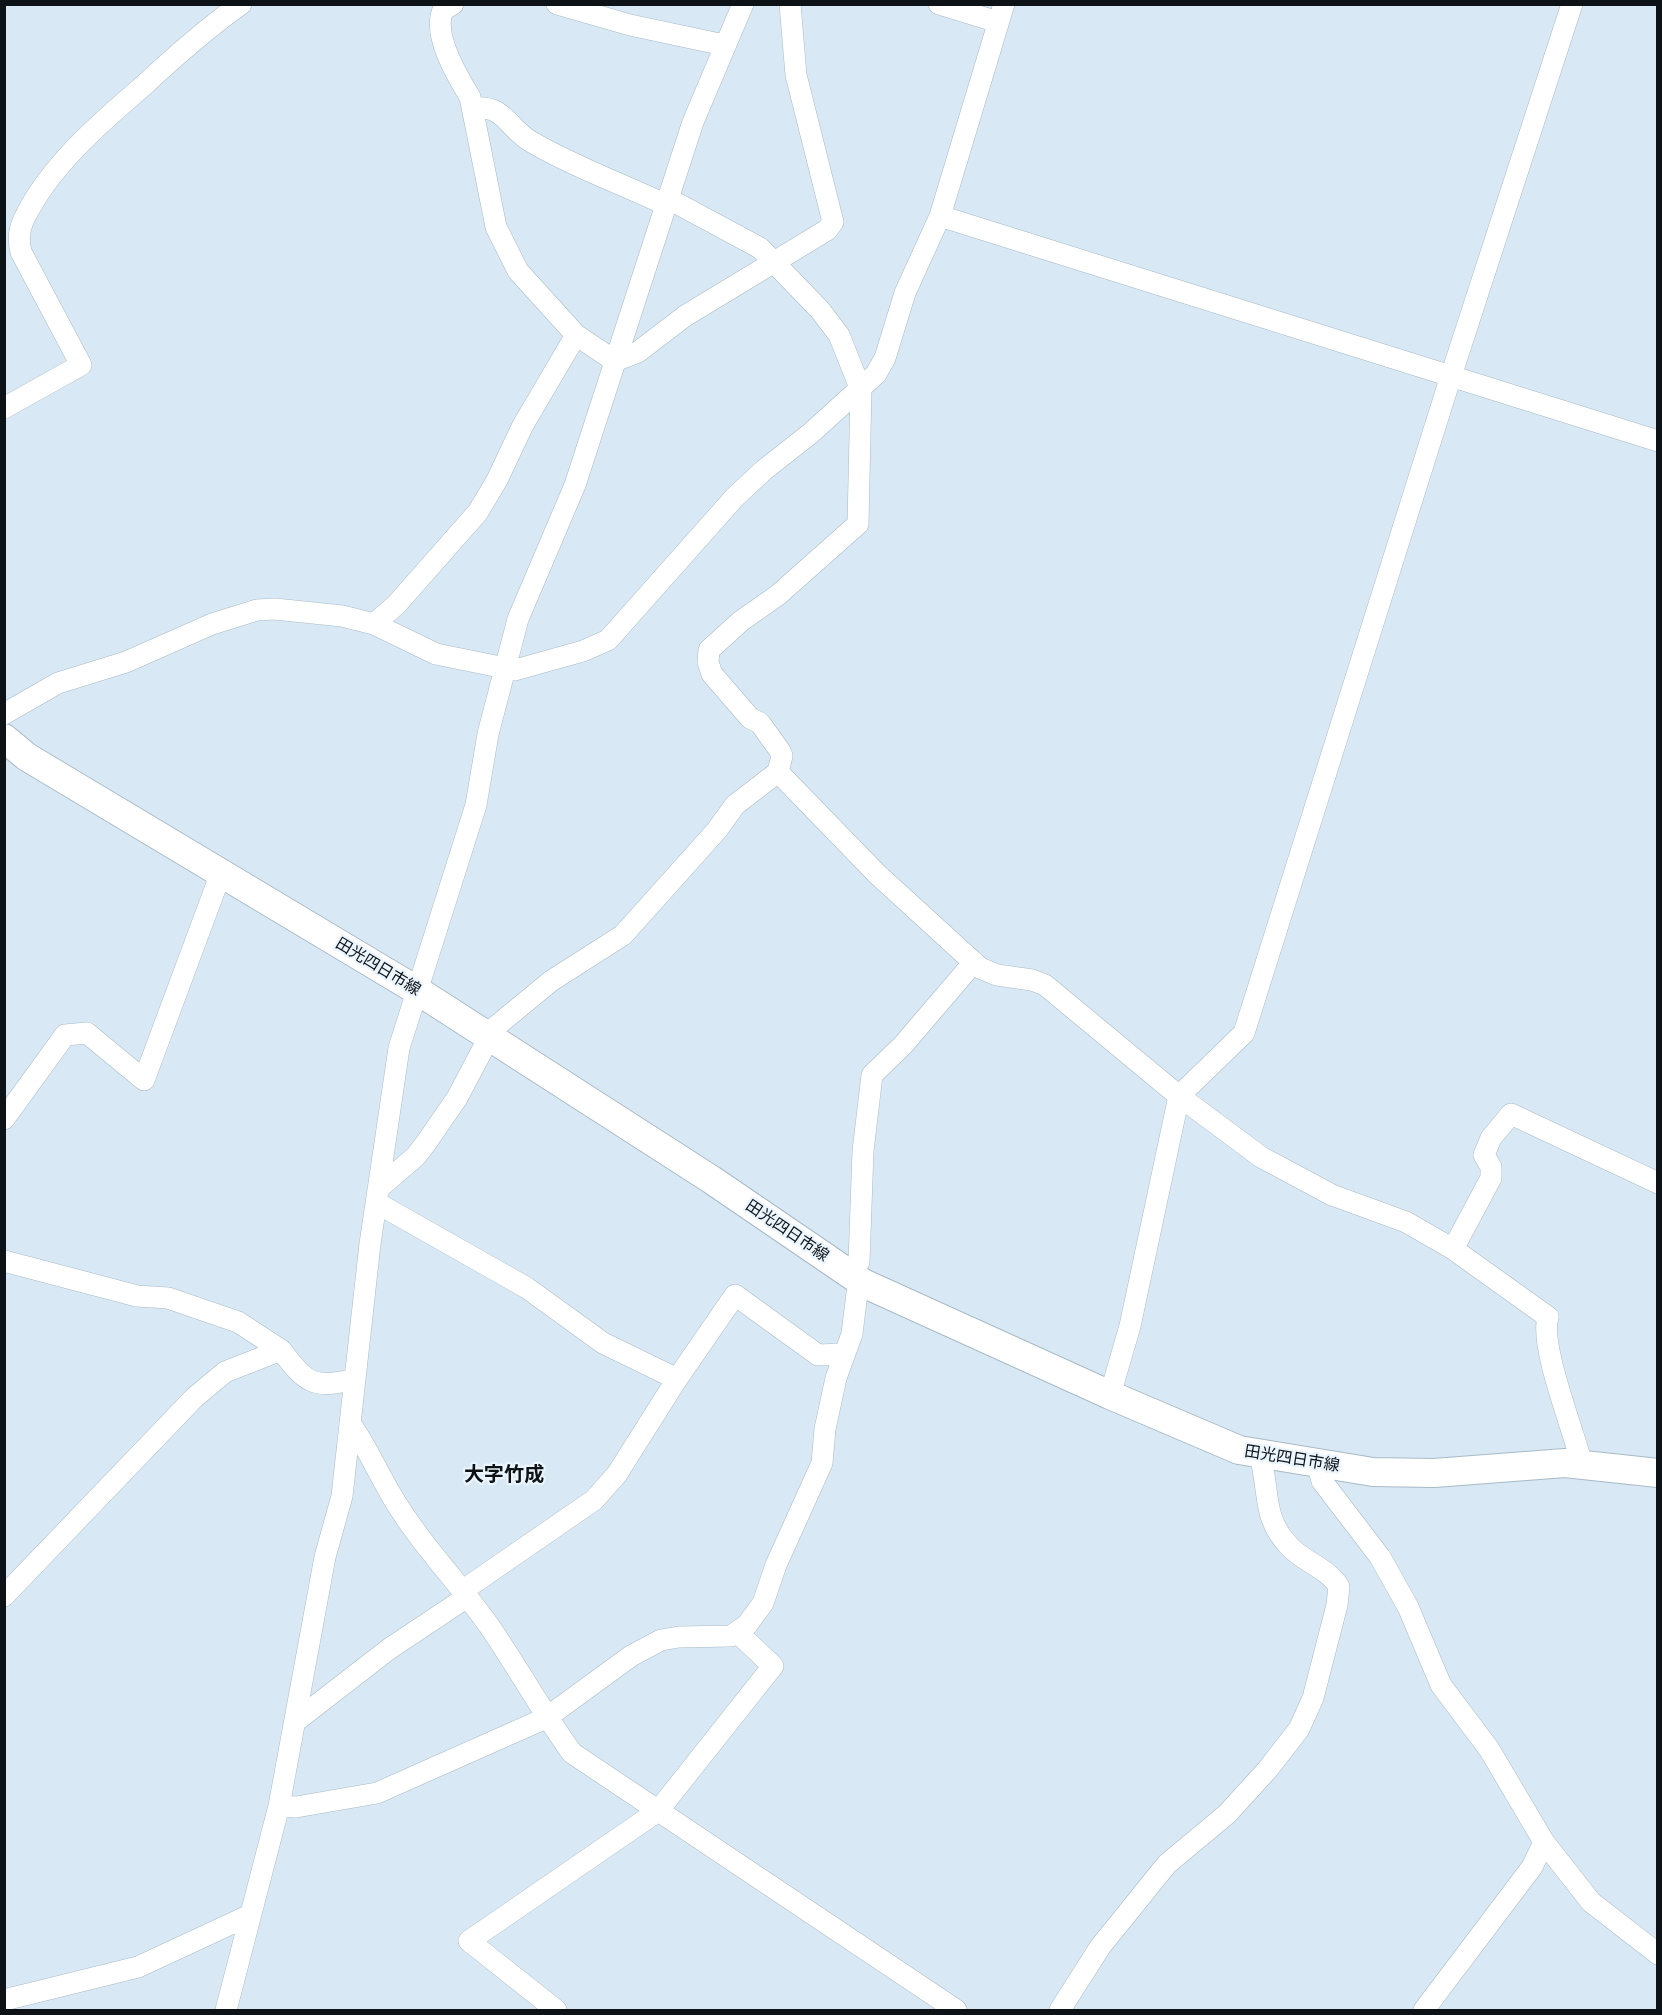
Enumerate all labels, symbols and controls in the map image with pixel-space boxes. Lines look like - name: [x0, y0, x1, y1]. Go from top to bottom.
- street label: 田光四日市線: [332, 934, 424, 1000]
- street label: 田光四日市線: [742, 1196, 832, 1266]
- street label: 田光四日市線: [1243, 1442, 1341, 1476]
- district label: 大字竹成: [464, 1463, 544, 1487]

